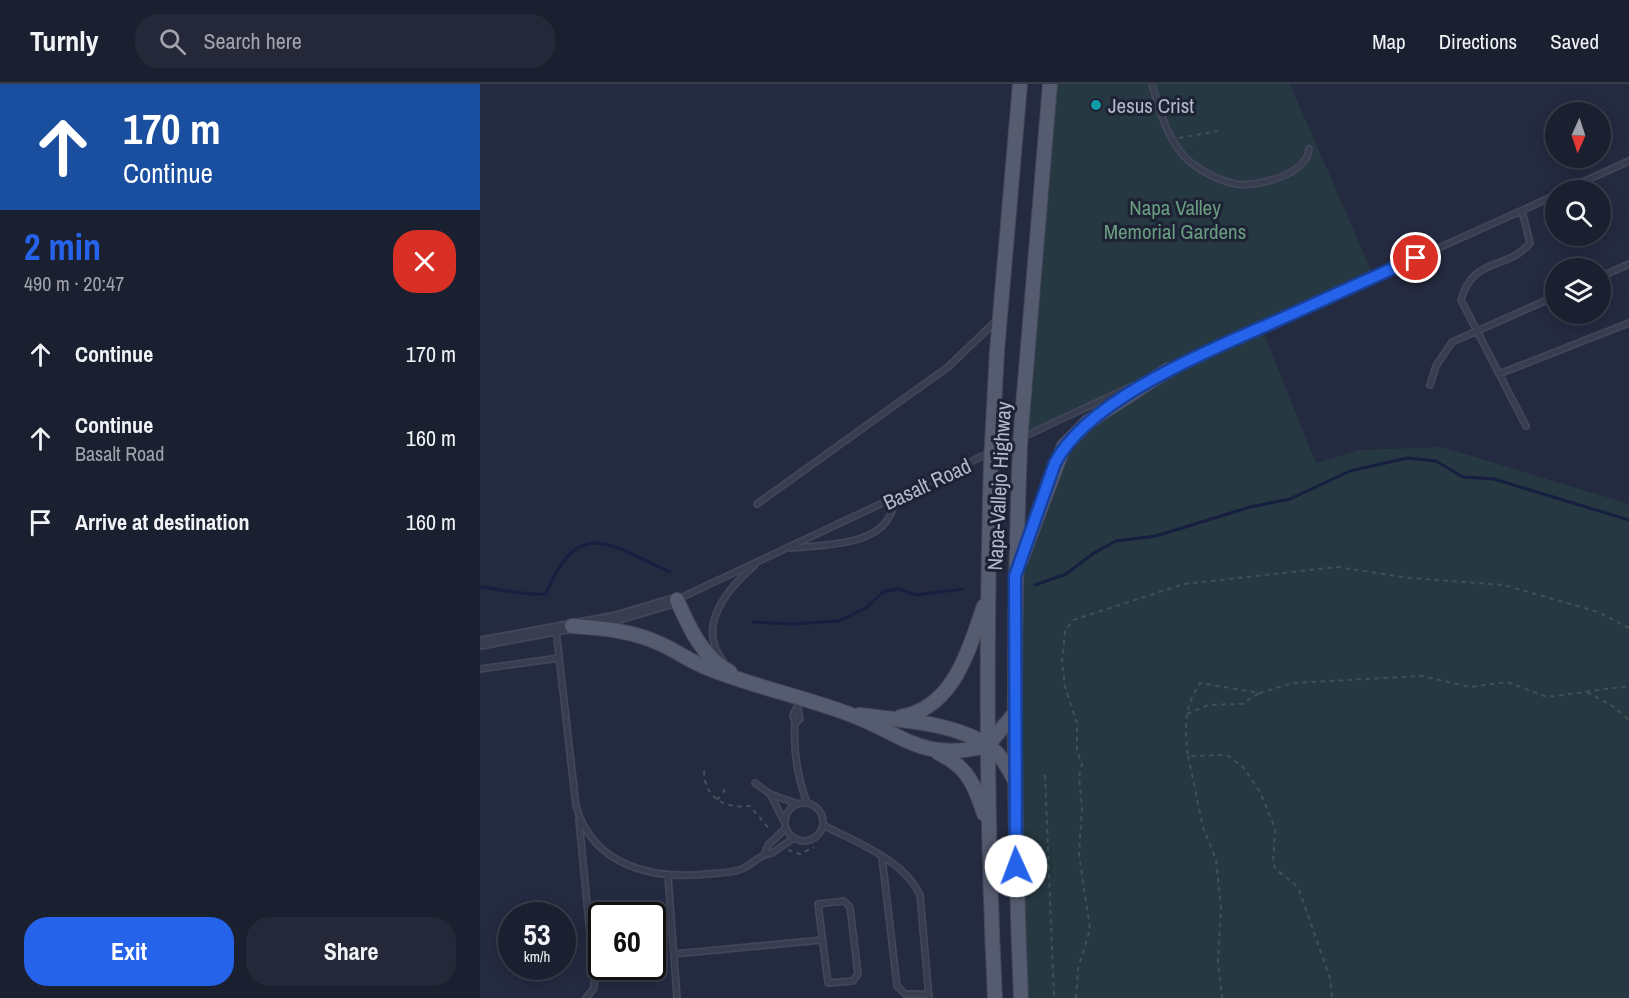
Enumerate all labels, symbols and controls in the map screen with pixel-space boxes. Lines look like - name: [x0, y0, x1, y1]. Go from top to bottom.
- search box: [135, 14, 555, 68]
- text: Turnly: [30, 22, 99, 60]
- icon: search: [156, 25, 189, 58]
- text: Search here: [204, 26, 302, 56]
- text: Map: [1372, 27, 1406, 56]
- text: Directions: [1439, 27, 1517, 56]
- text: Saved: [1550, 27, 1599, 56]
- place label: Jesus Crist: [1108, 91, 1194, 120]
- marker: Jesus Crist: [1089, 98, 1103, 112]
- text: 170 m: [123, 101, 221, 157]
- north arrow: [1545, 102, 1611, 168]
- map controls: [1545, 102, 1611, 324]
- icon: ahead: [24, 108, 102, 186]
- text: Continue: [123, 155, 213, 191]
- button: search: [1545, 180, 1611, 246]
- park label: Napa Valley Memorial Gardens: [1104, 193, 1246, 246]
- text: 2 min: [24, 223, 101, 271]
- button: close: [393, 230, 456, 293]
- pin: [1390, 232, 1441, 283]
- icon: arrive: [1399, 241, 1432, 274]
- button: layers: [1545, 258, 1611, 324]
- text: 490 m · 20:47: [24, 270, 124, 297]
- icon: ahead: [24, 338, 57, 371]
- text: Continue: [75, 339, 153, 369]
- text: 170 m: [406, 339, 456, 369]
- street label: Napa-Vallejo Highway: [980, 400, 1018, 571]
- text: Continue: [75, 410, 153, 440]
- icon: ahead: [24, 422, 57, 455]
- text: 160 m: [406, 423, 456, 453]
- text: Basalt Road: [75, 440, 164, 467]
- street label: Basalt Road: [878, 451, 976, 517]
- icon: arrive: [24, 506, 57, 539]
- text: Arrive at destination: [75, 507, 249, 537]
- text: 160 m: [406, 507, 456, 537]
- position arrow: [984, 834, 1048, 898]
- speed limit sign: 60: [588, 902, 666, 980]
- text: 53: [523, 914, 551, 954]
- button: Exit: [24, 917, 234, 986]
- button: Share: [246, 917, 456, 986]
- text: km/h: [524, 946, 550, 967]

